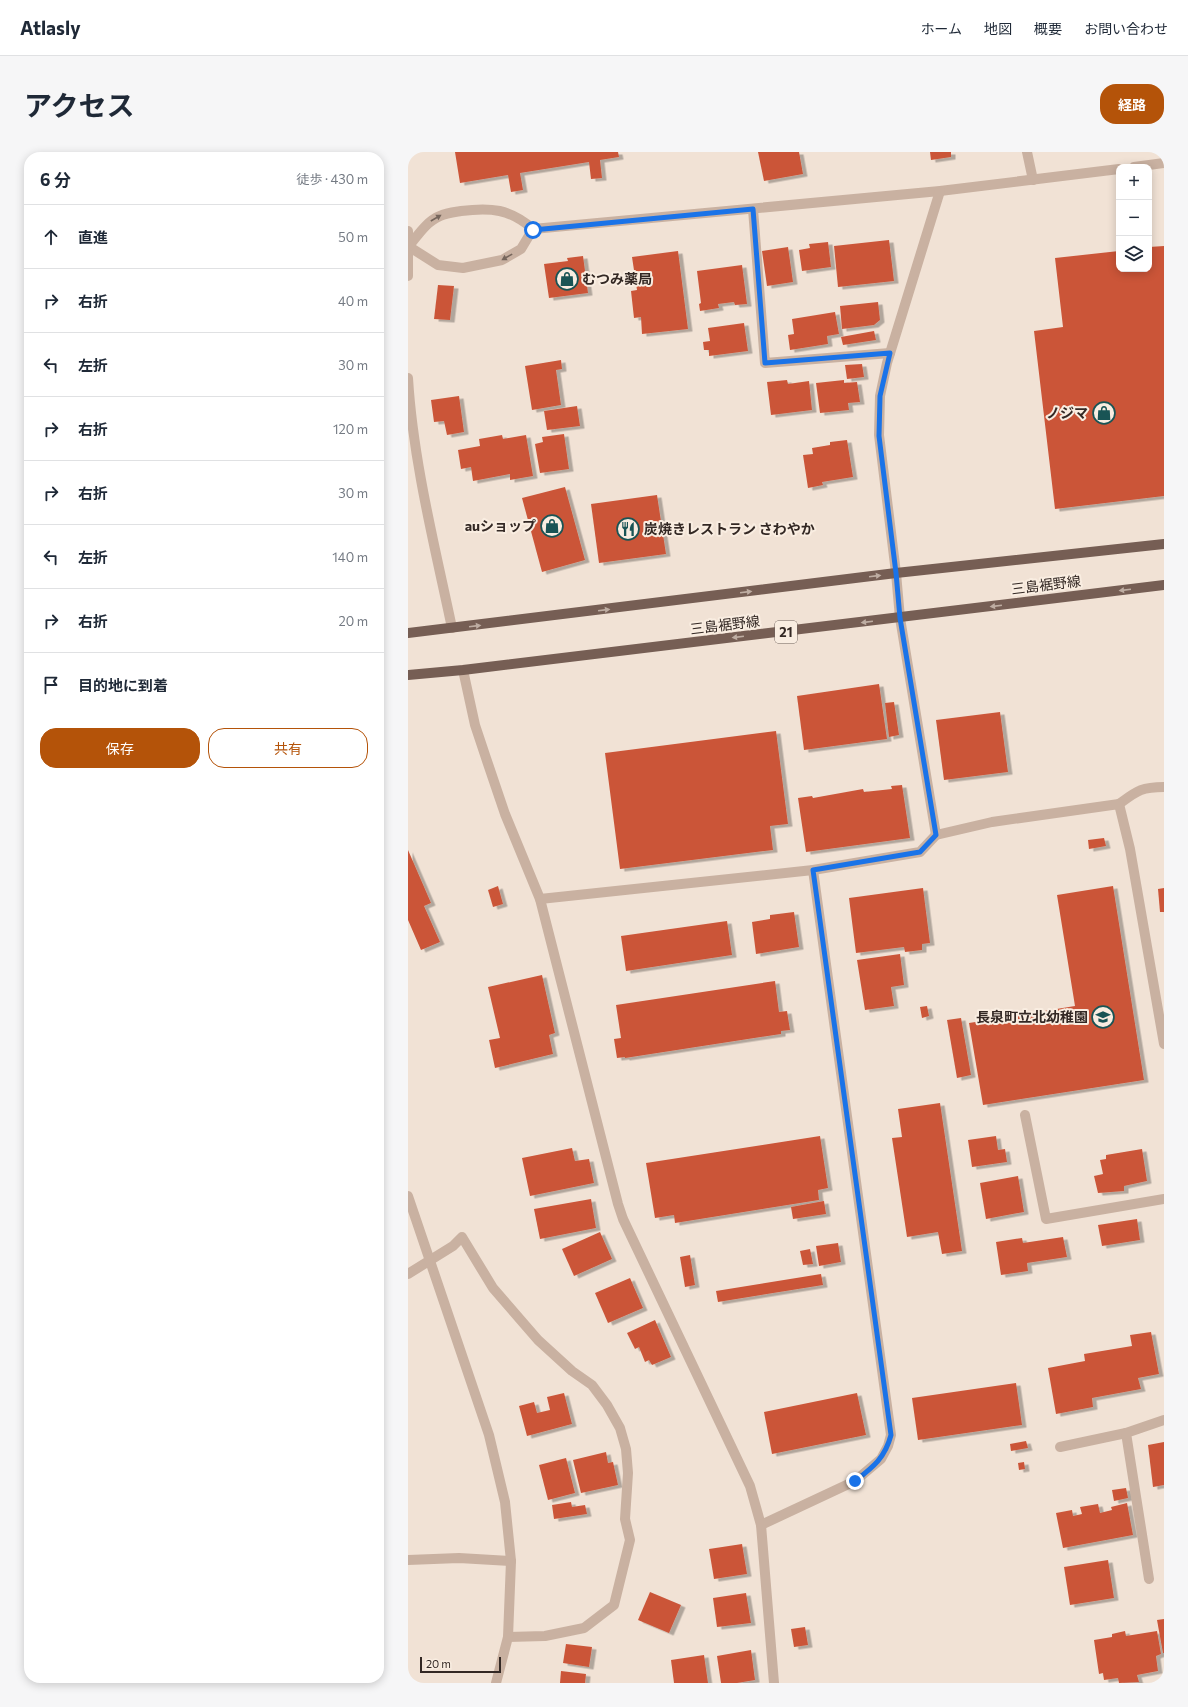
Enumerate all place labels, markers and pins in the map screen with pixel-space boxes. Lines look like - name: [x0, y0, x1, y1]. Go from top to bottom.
- shop icon: むつみ薬局: [554, 266, 580, 292]
- place label: むつみ薬局: [582, 270, 652, 287]
- shop icon: ノジマ: [1091, 400, 1117, 426]
- place label: ノジマ: [1046, 404, 1088, 421]
- shop icon: auショップ: [539, 513, 565, 539]
- restaurant icon: 炭焼きレストラン さわやか: [615, 516, 641, 542]
- place label: auショップ: [465, 517, 536, 534]
- place label: 炭焼きレストラン さわやか: [644, 520, 815, 537]
- school or university icon: 長泉町立北幼稚園: [1090, 1004, 1116, 1030]
- place label: 長泉町立北幼稚園: [976, 1008, 1088, 1025]

